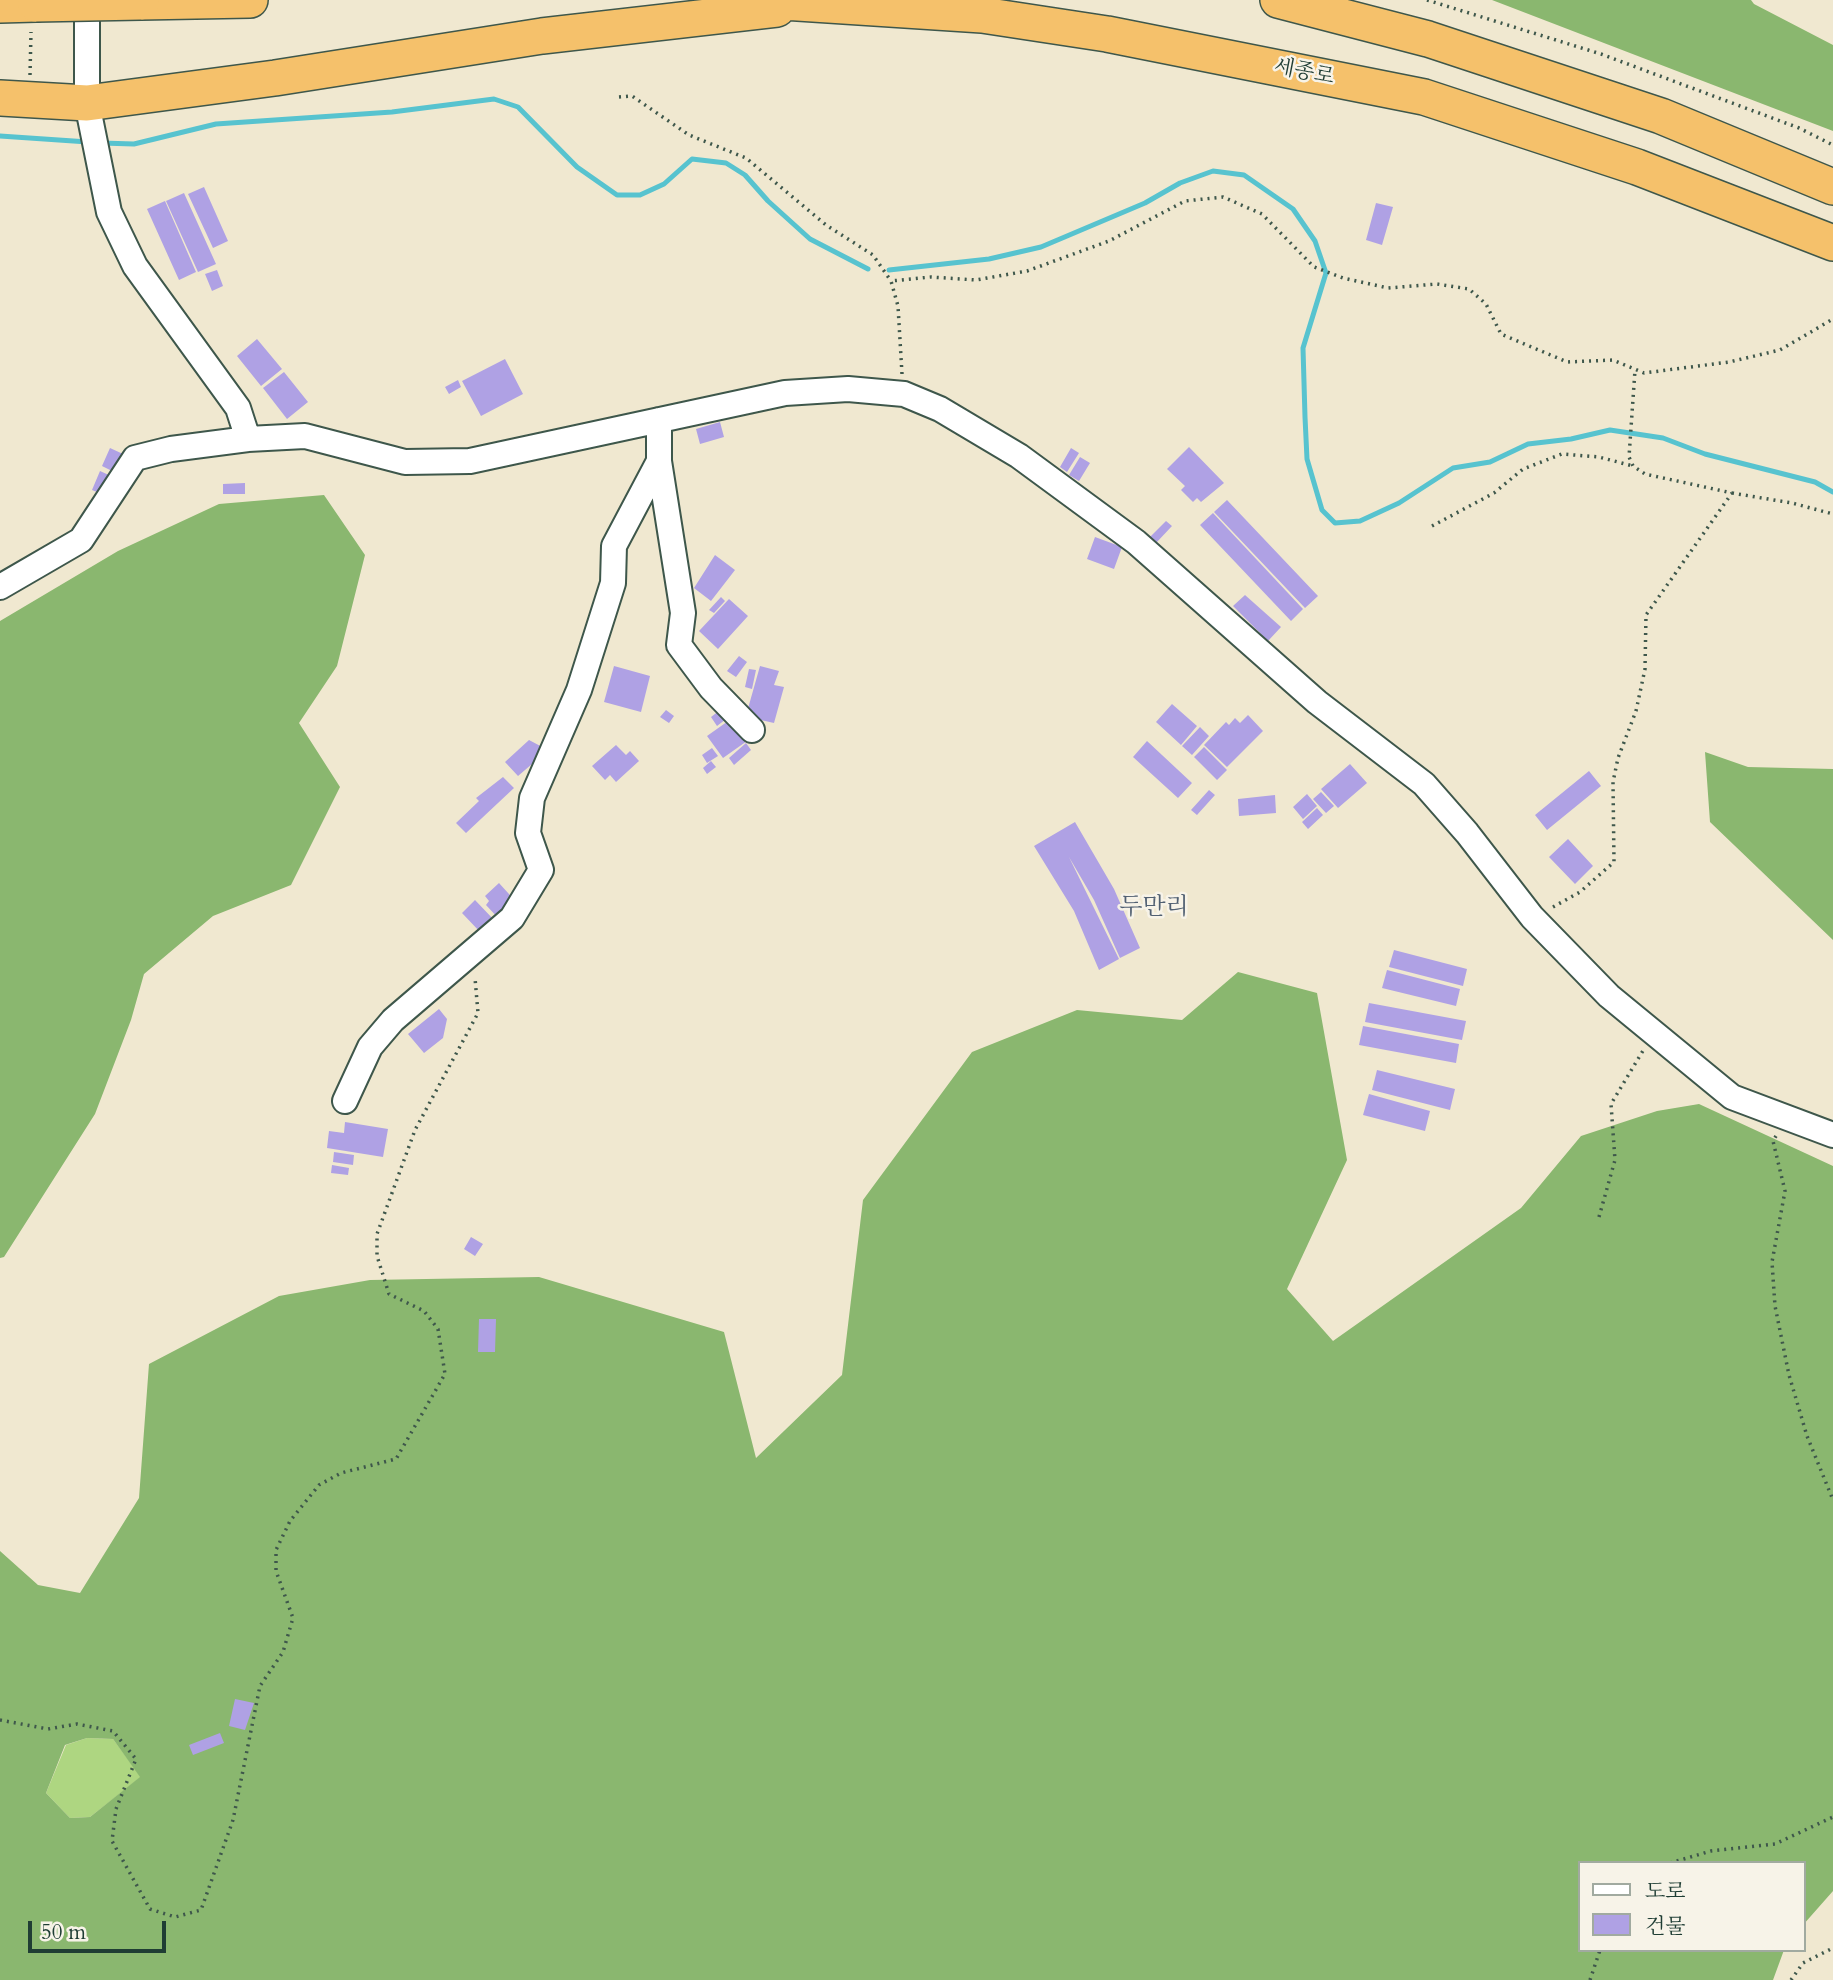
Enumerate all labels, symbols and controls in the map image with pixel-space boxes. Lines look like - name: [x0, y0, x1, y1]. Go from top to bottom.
- street label: 세종로: [1272, 55, 1336, 91]
- district label: 두만리: [1119, 894, 1189, 922]
- legend: [1577, 1861, 1805, 1952]
- text: 도로: [1645, 1877, 1686, 1906]
- scale bar: [32, 1906, 170, 1950]
- text: 건물: [1645, 1912, 1686, 1941]
- text: 50 m: [41, 1918, 86, 1947]

